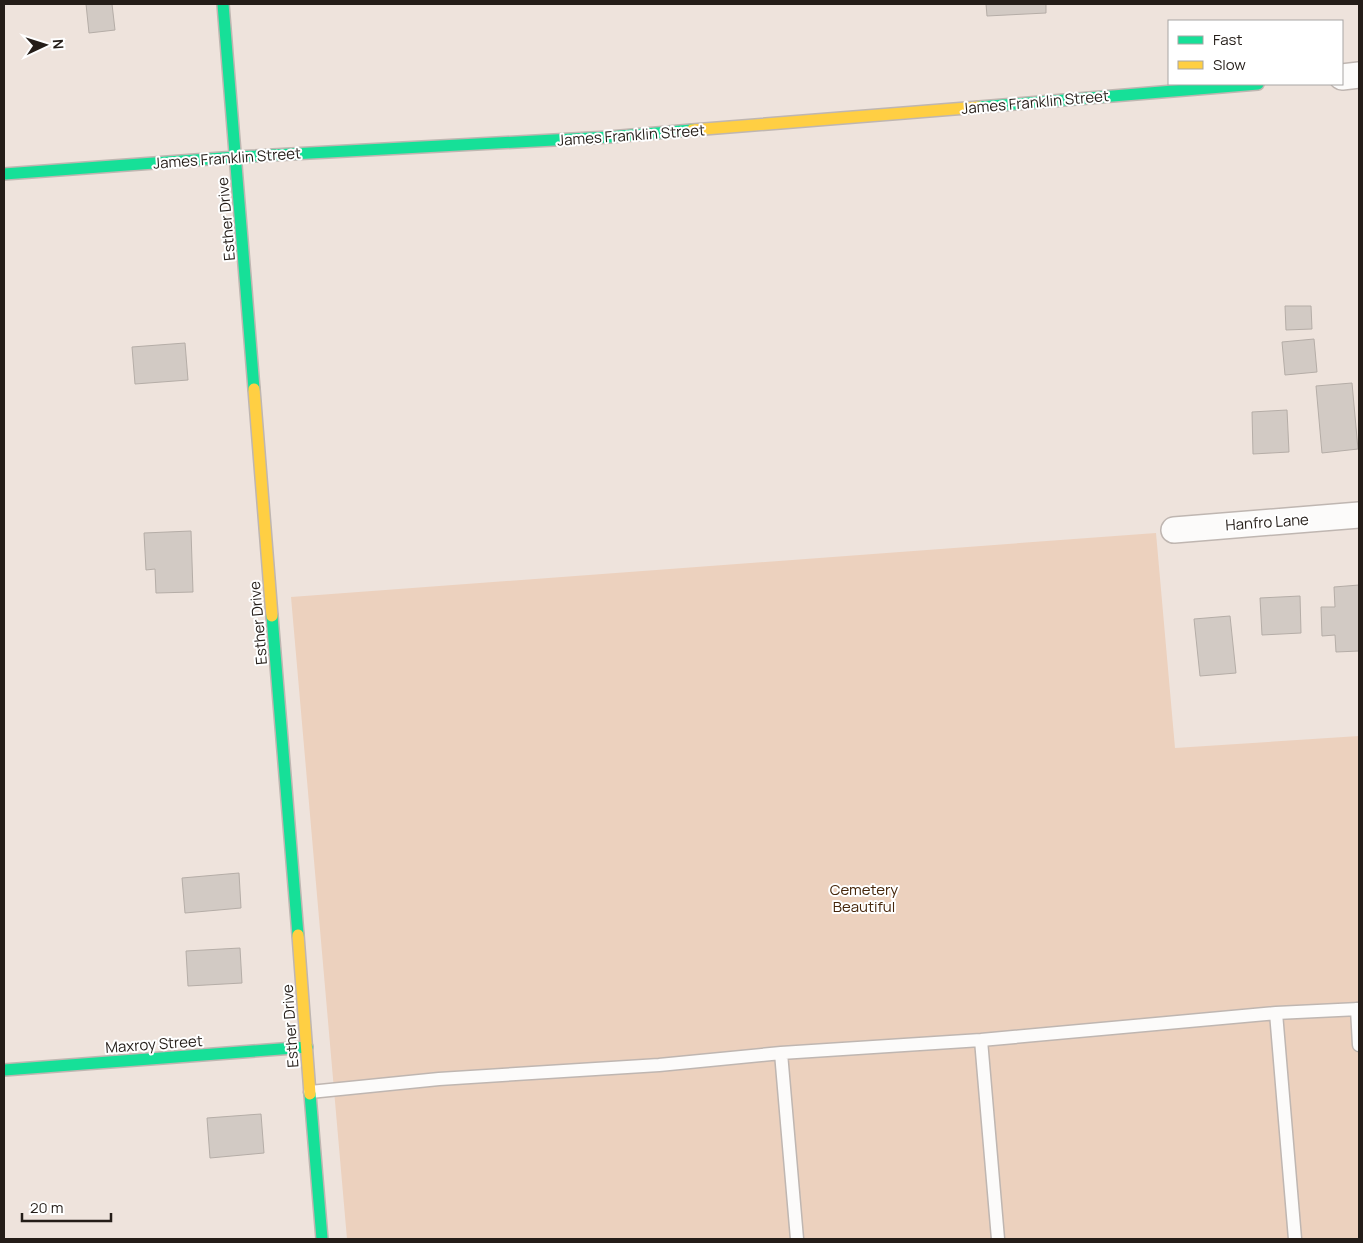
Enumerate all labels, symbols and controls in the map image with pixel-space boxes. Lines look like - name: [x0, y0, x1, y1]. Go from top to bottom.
- north arrow: [20, 20, 70, 70]
- legend: [1168, 20, 1343, 85]
- text: Fast: [1213, 29, 1242, 50]
- text: N: [49, 38, 68, 50]
- text: Slow: [1213, 54, 1246, 75]
- street label: James Franklin Street: [960, 85, 1110, 119]
- street label: James Franklin Street: [556, 119, 706, 151]
- street label: James Franklin Street: [152, 142, 302, 174]
- street label: Esther Drive: [212, 176, 240, 262]
- street label: Hanfro Lane: [1225, 509, 1310, 535]
- street label: Esther Drive: [244, 580, 272, 666]
- park label: Cemetery Beautiful: [830, 879, 898, 917]
- street label: Esther Drive: [277, 983, 303, 1068]
- street label: Maxroy Street: [105, 1030, 203, 1058]
- scale bar: [22, 1190, 111, 1222]
- text: 20 m: [30, 1197, 63, 1218]

